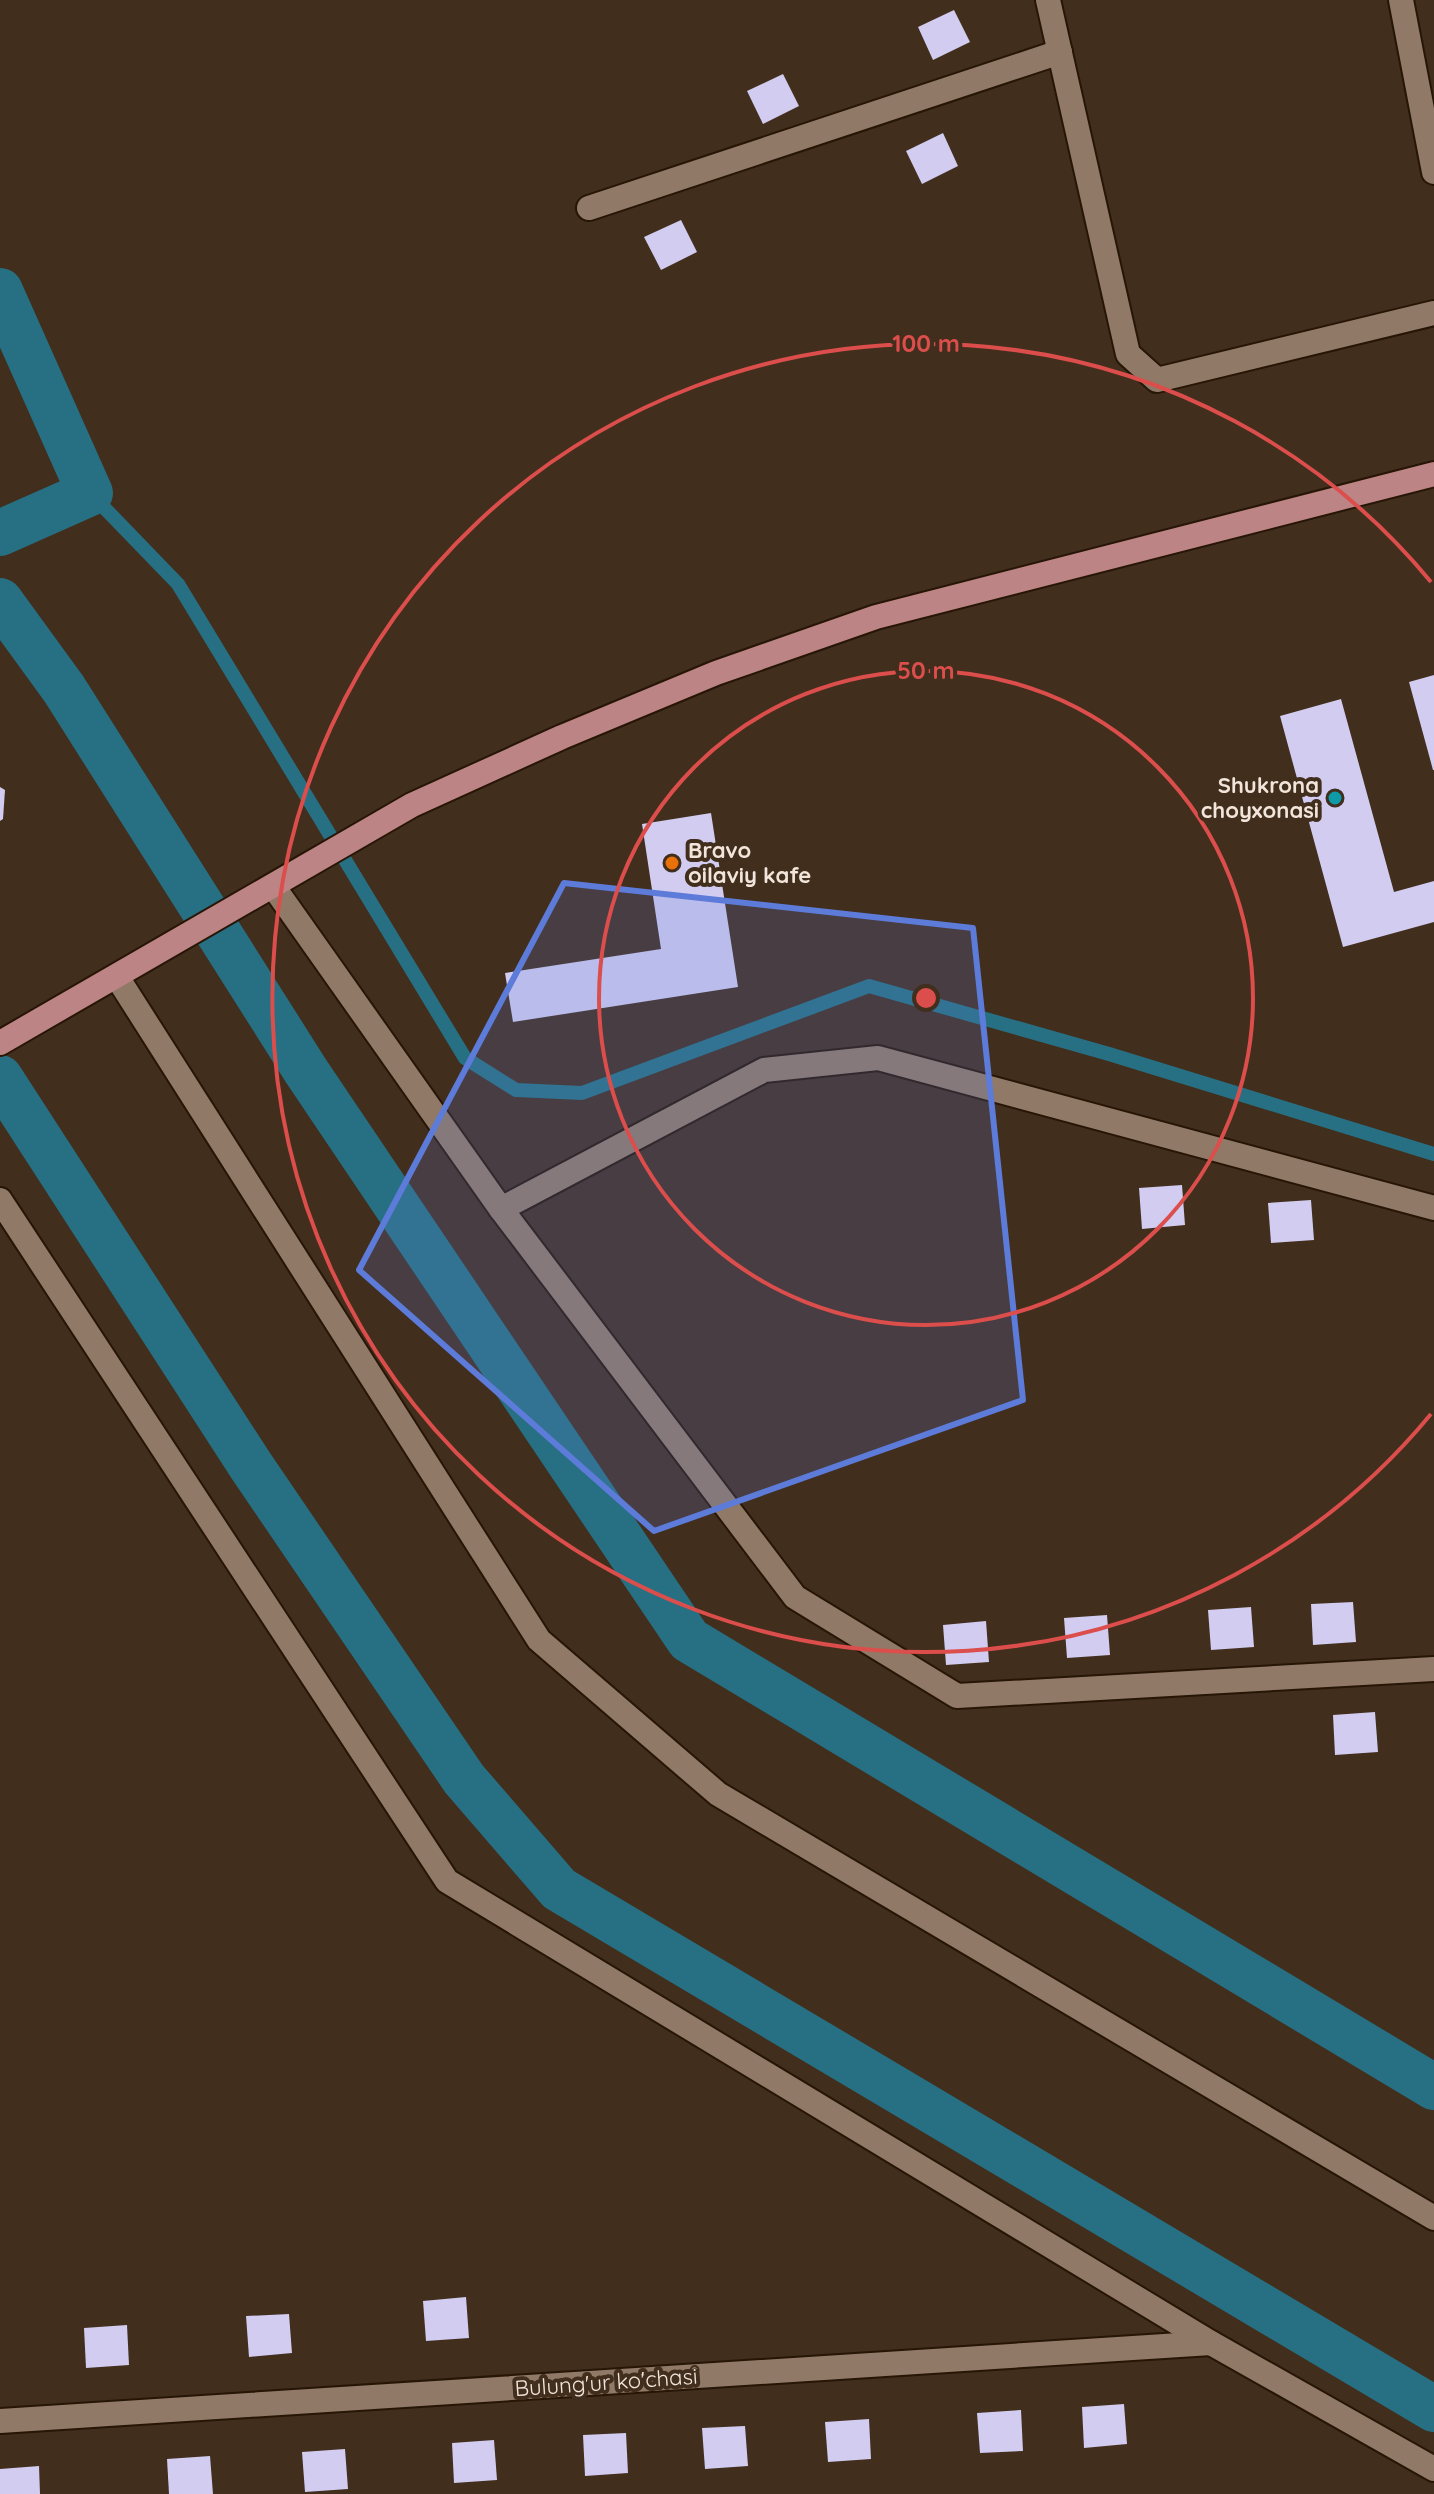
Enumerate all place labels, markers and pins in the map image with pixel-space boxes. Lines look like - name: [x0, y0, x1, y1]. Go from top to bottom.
- place label: Shukrona choyxonasi: [1201, 771, 1319, 824]
- marker: Shukrona choyxonasi: [1326, 789, 1344, 807]
- place label: Bravo oilaviy kafe: [688, 836, 811, 889]
- marker: Bravo oilaviy kafe: [663, 854, 681, 872]
- centre of rings: [912, 984, 940, 1012]

